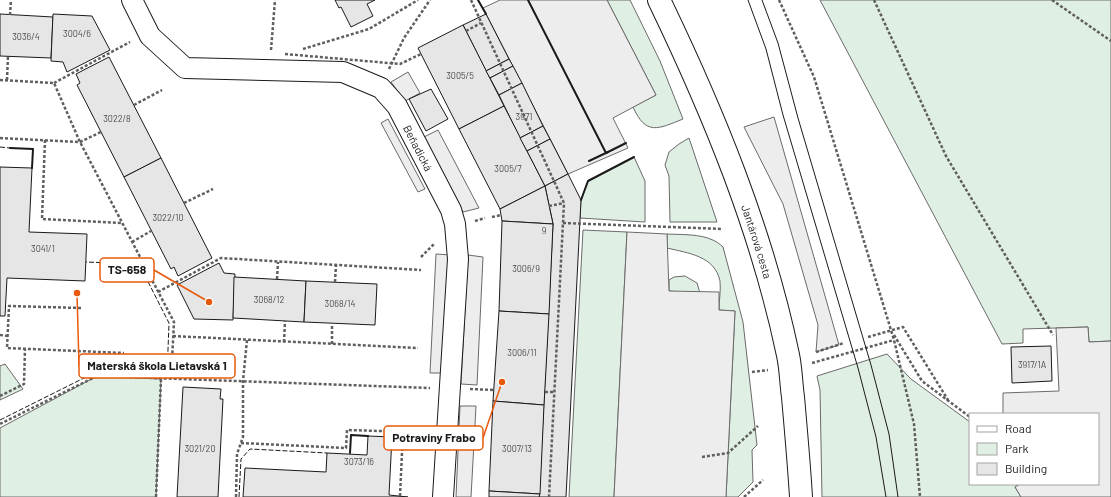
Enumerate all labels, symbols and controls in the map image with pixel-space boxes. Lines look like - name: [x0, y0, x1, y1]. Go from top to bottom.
- house number: 3004/6: [63, 28, 91, 39]
- house number: 3036/4: [12, 31, 40, 42]
- house number: 3005/5: [446, 70, 474, 81]
- house number: 3971: [516, 111, 532, 122]
- house number: 3022/8: [103, 113, 131, 124]
- street label: Beňadická: [401, 123, 436, 173]
- house number: 3005/7: [494, 163, 522, 174]
- street label: Jantárová cesta: [740, 203, 775, 280]
- house number: 3022/10: [152, 212, 184, 223]
- house number: 9: [542, 225, 547, 236]
- house number: 3041/1: [31, 243, 55, 254]
- callout: TS-658: [100, 258, 154, 282]
- text: TS-658: [108, 262, 147, 276]
- house number: 3006/9: [512, 263, 540, 274]
- house number: 3068/12: [254, 294, 284, 305]
- house number: 3068/14: [325, 298, 355, 309]
- house number: 3006/11: [507, 347, 537, 358]
- callout: Materská škola Lietavská 1: [79, 354, 235, 378]
- text: Materská škola Lietavská 1: [87, 358, 227, 372]
- house number: 3917/1A: [1018, 359, 1047, 370]
- legend: [969, 413, 1099, 485]
- text: Road: [1005, 421, 1032, 435]
- callout: Potraviny Frabo: [384, 426, 483, 450]
- text: Potraviny Frabo: [392, 430, 476, 444]
- text: Park: [1005, 441, 1029, 455]
- house number: 3021/20: [184, 443, 216, 454]
- house number: 3007/13: [502, 443, 532, 454]
- house number: 3073/16: [344, 456, 374, 467]
- text: Building: [1005, 461, 1047, 475]

